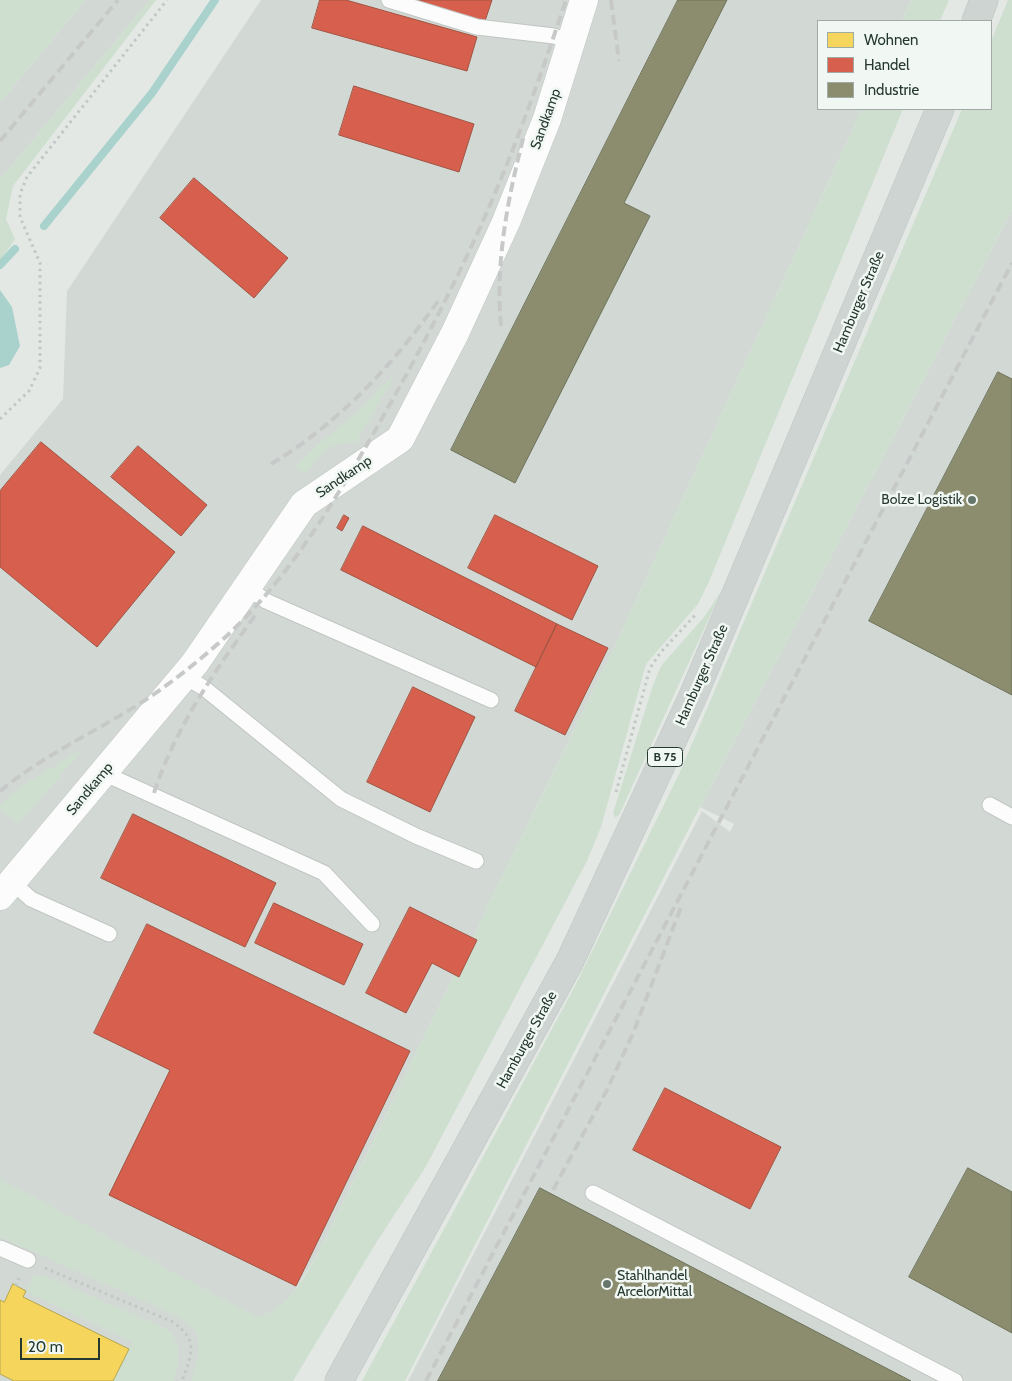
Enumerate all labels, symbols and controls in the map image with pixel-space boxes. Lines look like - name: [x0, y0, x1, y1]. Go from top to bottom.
- legend: [817, 20, 992, 110]
- text: Wohnen: [864, 31, 918, 49]
- text: Handel: [864, 56, 910, 74]
- text: Industrie: [864, 81, 919, 99]
- street label: Sandkamp: [527, 86, 565, 152]
- street label: Hamburger Straße: [830, 249, 888, 355]
- street label: Sandkamp: [313, 452, 375, 502]
- place label: Bolze Logistik: [881, 492, 962, 508]
- marker: Bolze Logistik: [966, 494, 978, 506]
- street label: Hamburger Straße: [672, 622, 732, 728]
- road number: B 75: [648, 748, 682, 766]
- street label: Sandkamp: [63, 759, 117, 819]
- street label: Hamburger Straße: [493, 988, 561, 1092]
- place label: Stahlhandel ArcelorMittal: [617, 1268, 692, 1300]
- marker: Stahlhandel ArcelorMittal: [601, 1278, 613, 1290]
- scale bar: [22, 1328, 102, 1360]
- text: 20 m: [28, 1338, 63, 1356]

